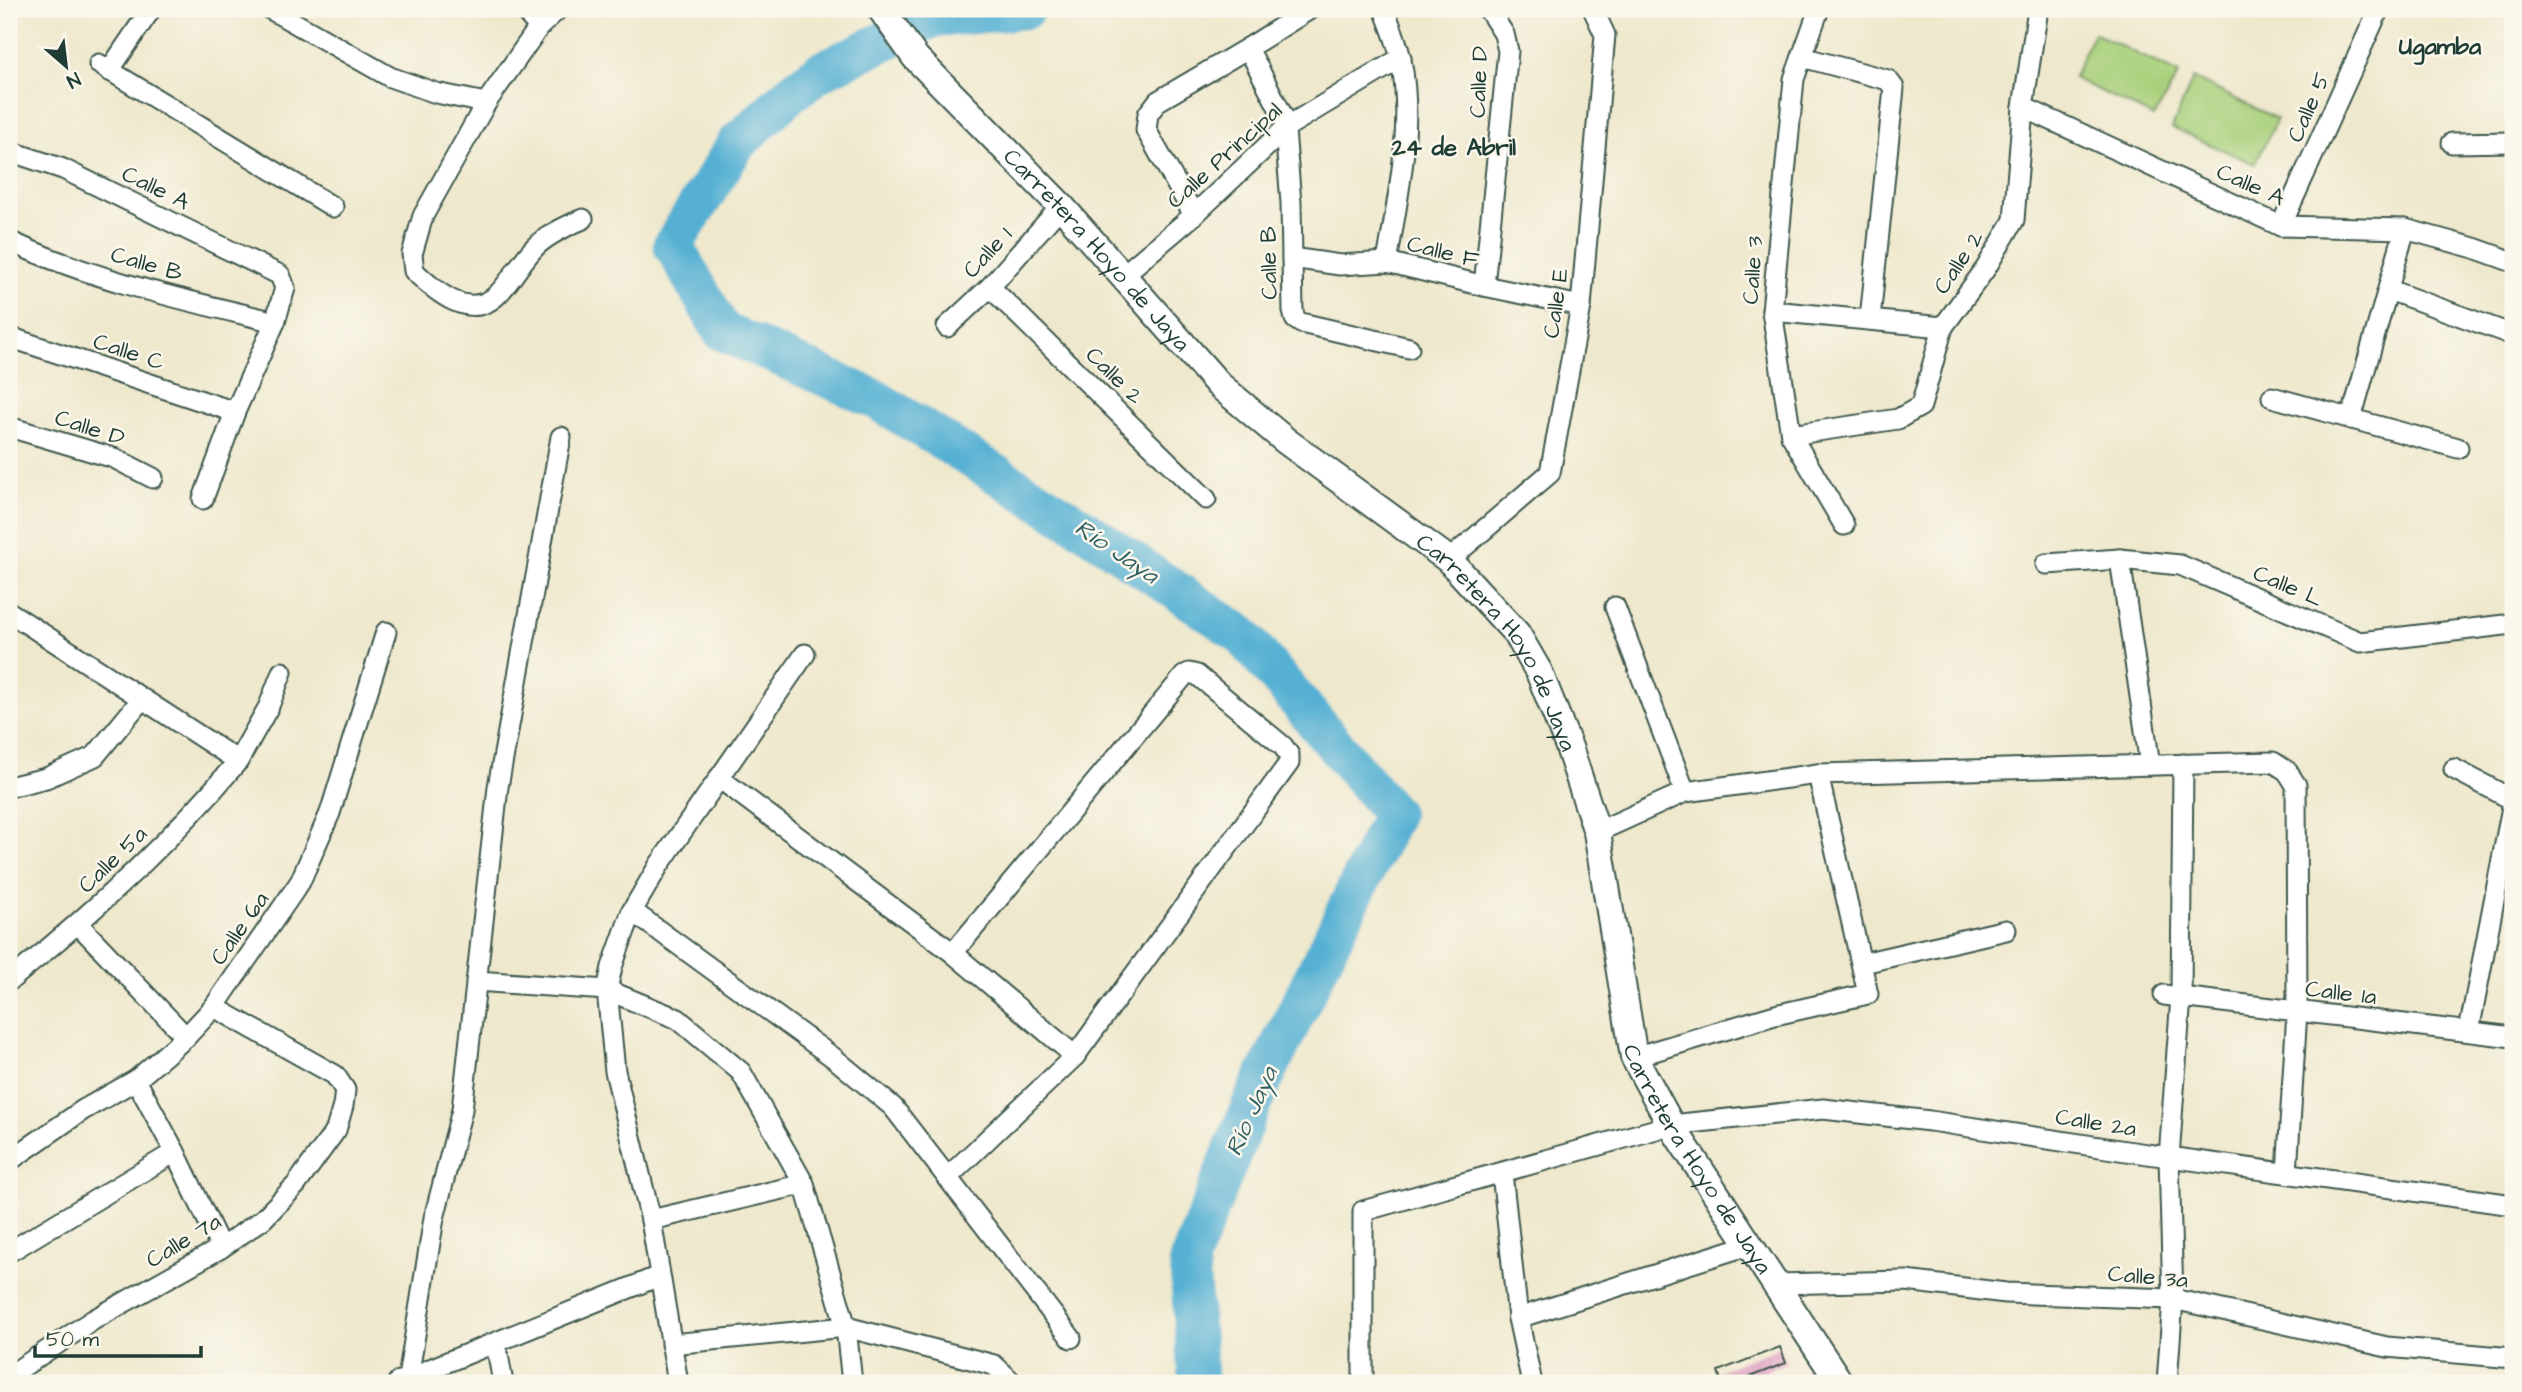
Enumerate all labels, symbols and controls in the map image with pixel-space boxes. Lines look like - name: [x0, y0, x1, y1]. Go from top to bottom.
- district label: Ugamba: [2399, 30, 2482, 65]
- north arrow: [32, 32, 102, 102]
- street label: Calle D: [1462, 46, 1496, 118]
- text: N: [62, 65, 85, 94]
- street label: Calle 5: [2279, 67, 2338, 147]
- street label: Calle Principal: [1160, 95, 1289, 216]
- district label: 24 de Abril: [1391, 131, 1516, 165]
- street label: Carretera Hoyo de Jaya: [996, 141, 1197, 359]
- street label: Calle A: [2211, 156, 2290, 214]
- street label: Calle A: [116, 158, 195, 218]
- street label: Calle 1: [956, 220, 1020, 285]
- street label: Calle 2: [1926, 225, 1992, 301]
- street label: Calle B: [1252, 226, 1286, 300]
- street label: Calle F: [1404, 228, 1482, 276]
- street label: Calle 3: [1735, 234, 1771, 305]
- street label: Calle B: [107, 238, 186, 289]
- street label: Calle E: [1535, 266, 1577, 340]
- street label: Calle C: [89, 325, 168, 378]
- street label: Calle 2: [1078, 340, 1150, 412]
- street label: Calle D: [51, 402, 129, 454]
- water label: Río Jaya: [1068, 511, 1166, 593]
- street label: Carretera Hoyo de Jaya: [1409, 526, 1584, 756]
- street label: Calle L: [2248, 557, 2327, 615]
- street label: Calle 5a: [71, 819, 155, 901]
- street label: Calle 6a: [203, 885, 277, 972]
- street label: Calle 1a: [2303, 973, 2379, 1013]
- street label: Carretera Hoyo de Jaya: [1615, 1042, 1780, 1281]
- water label: Río Jaya: [1217, 1060, 1287, 1161]
- street label: Calle 2a: [2053, 1101, 2139, 1145]
- street label: Calle 7a: [140, 1206, 227, 1276]
- street label: Calle 3a: [2107, 1258, 2190, 1296]
- scale bar: [35, 1315, 201, 1359]
- text: 50 m: [46, 1325, 100, 1354]

